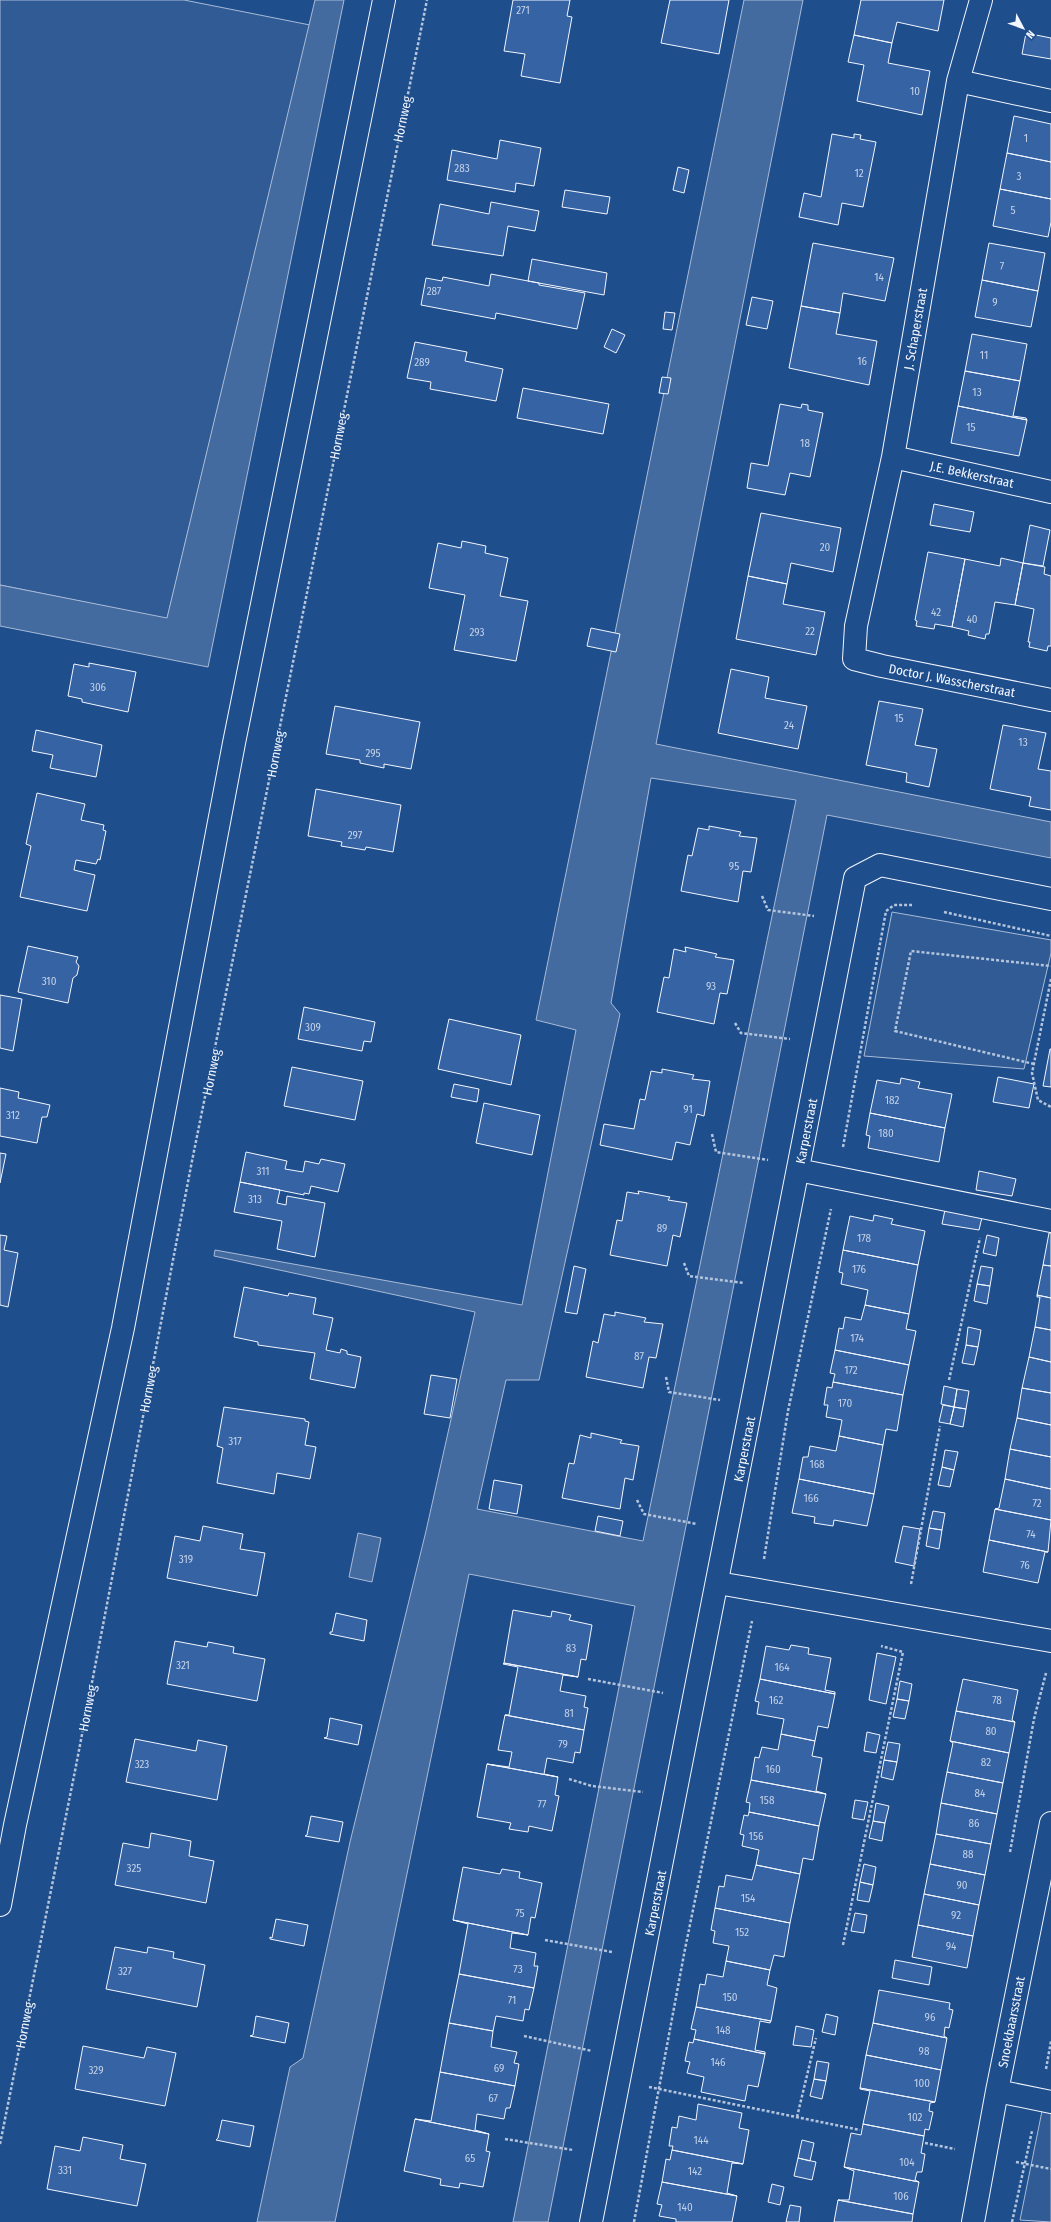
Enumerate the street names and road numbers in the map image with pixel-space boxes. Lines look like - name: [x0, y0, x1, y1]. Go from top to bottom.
- street label: Hornweg: [390, 94, 415, 144]
- street label: J. Schaperstraat: [901, 286, 930, 371]
- street label: Hornweg: [327, 411, 351, 461]
- street label: J.E. Bekkerstraat: [929, 458, 1016, 491]
- street label: Doctor J. Wasscherstraat: [887, 661, 1017, 700]
- street label: Hornweg: [264, 729, 288, 779]
- street label: Hornweg: [199, 1047, 224, 1097]
- street label: Karperstraat: [793, 1096, 820, 1165]
- street label: Hornweg: [137, 1364, 161, 1414]
- street label: Karperstraat: [731, 1414, 758, 1483]
- street label: Hornweg: [76, 1683, 100, 1733]
- street label: Karperstraat: [642, 1868, 669, 1937]
- street label: Snoekbaarsstraat: [995, 1974, 1028, 2069]
- street label: Hornweg: [13, 2000, 37, 2050]

